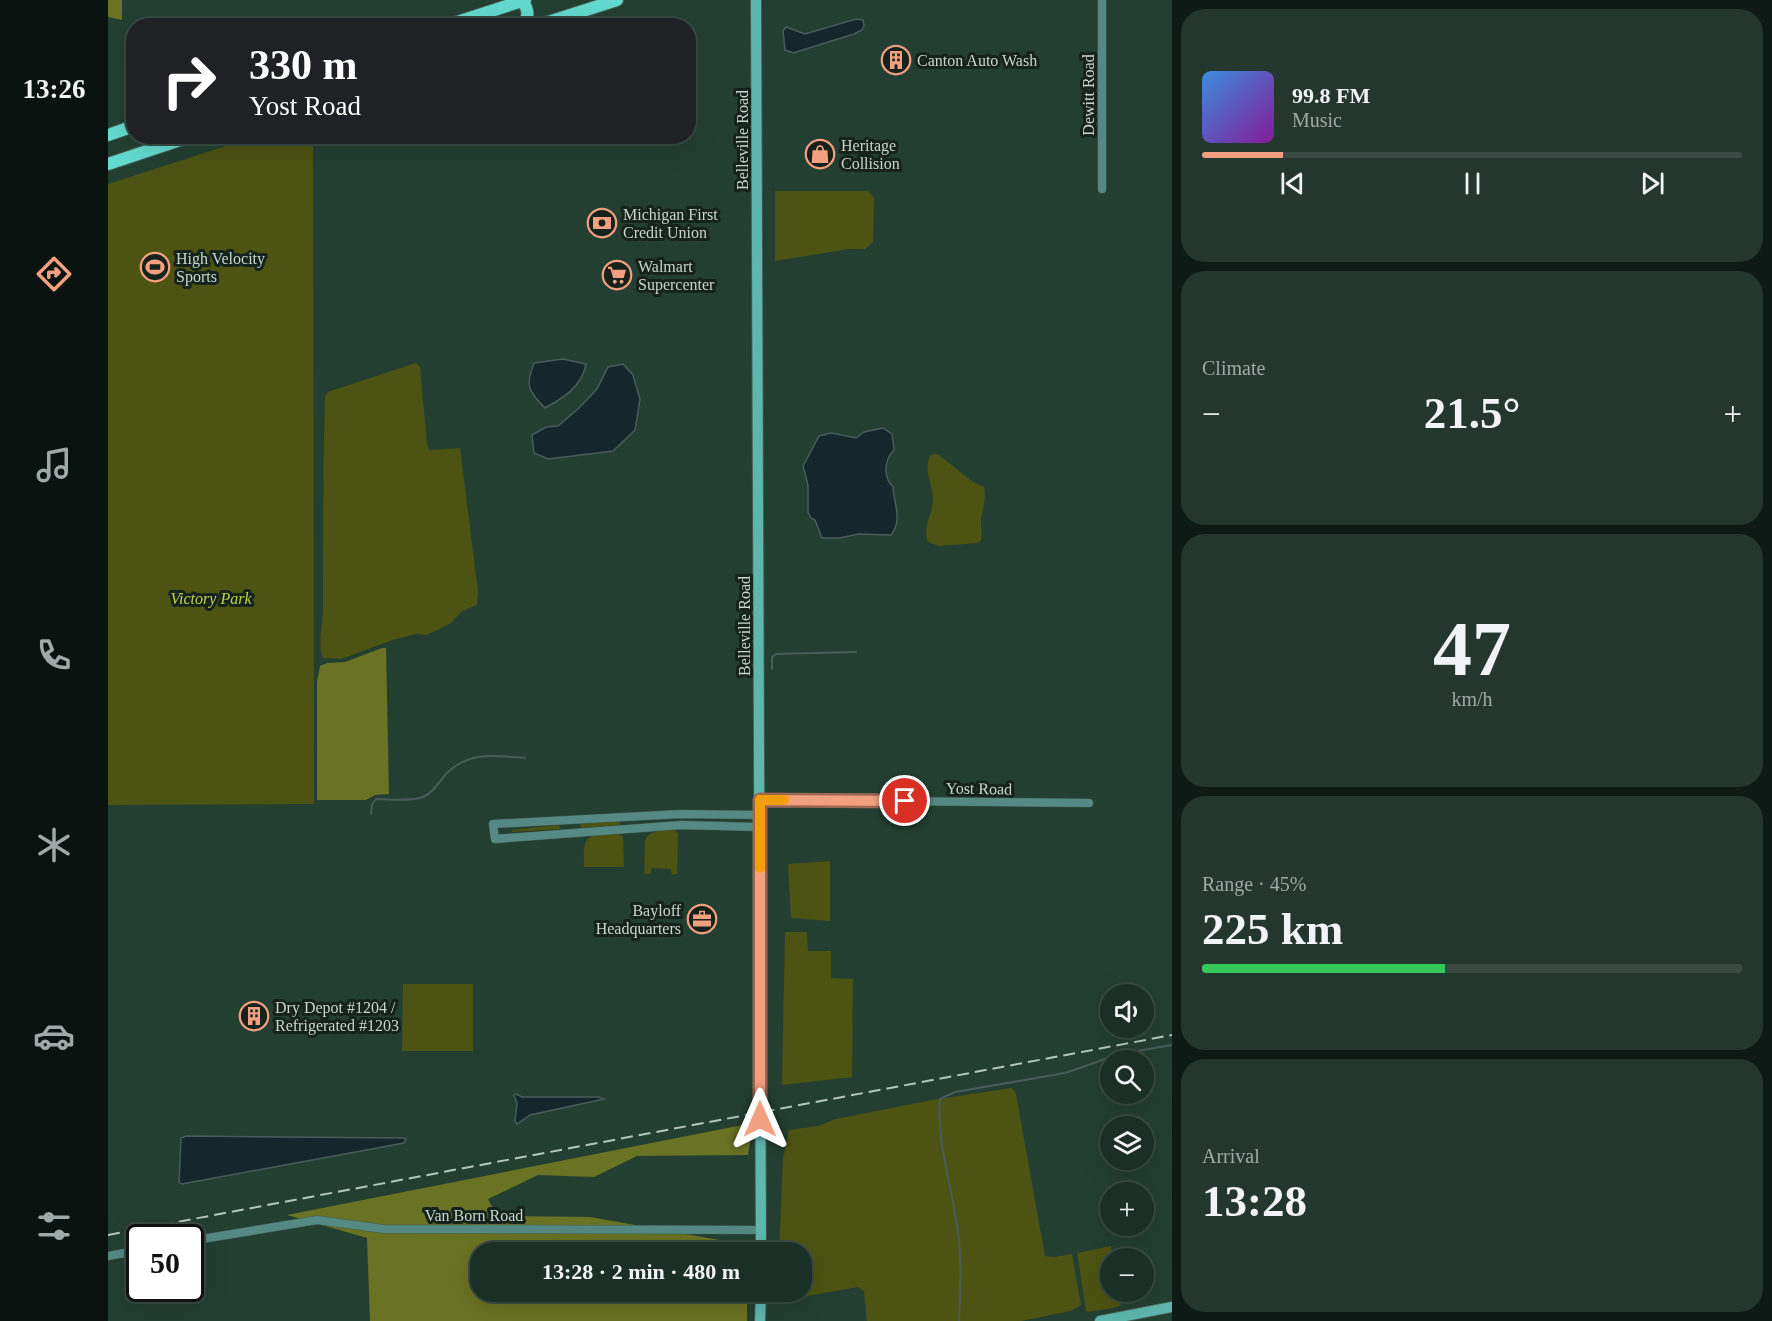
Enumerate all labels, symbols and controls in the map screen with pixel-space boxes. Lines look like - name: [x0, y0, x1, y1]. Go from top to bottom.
- icon: right: [150, 42, 228, 120]
- text: 330 m: [249, 42, 358, 88]
- building icon: Canton Auto Wash: [880, 44, 912, 76]
- place label: Canton Auto Wash: [917, 52, 1037, 69]
- street label: Dewitt Road: [1080, 54, 1097, 136]
- text: 13:26: [23, 74, 86, 104]
- text: 99.8 FM: [1292, 83, 1370, 108]
- street label: Belleville Road: [734, 90, 751, 190]
- text: Yost Road: [249, 91, 361, 121]
- text: Music: [1292, 109, 1342, 131]
- place label: Heritage Collision: [841, 137, 900, 172]
- shop icon: Heritage Collision: [804, 138, 836, 170]
- icon: previous: [1276, 167, 1309, 200]
- icon: pause: [1456, 167, 1489, 200]
- icon: next: [1636, 167, 1669, 200]
- place label: Michigan First Credit Union: [623, 206, 718, 241]
- bank icon: Michigan First Credit Union: [586, 207, 618, 239]
- place label: High Velocity Sports: [176, 250, 265, 286]
- sports icon: High Velocity Sports: [139, 251, 171, 283]
- icon: directions: [33, 253, 75, 295]
- place label: Walmart Supercenter: [638, 258, 715, 294]
- supermarket icon: Walmart Supercenter: [601, 259, 633, 291]
- text: Climate: [1202, 357, 1265, 379]
- text: 21.5°: [1424, 388, 1520, 438]
- text: −: [1202, 396, 1221, 432]
- text: +: [1723, 396, 1742, 432]
- icon: music: [33, 444, 75, 486]
- street label: Belleville Road: [736, 576, 753, 676]
- park label: Victory Park: [170, 590, 252, 608]
- text: 47: [1433, 605, 1511, 692]
- icon: phone: [33, 634, 75, 676]
- text: km/h: [1451, 688, 1493, 710]
- pin: [879, 775, 930, 826]
- street label: Yost Road: [946, 779, 1012, 798]
- icon: arrive: [888, 784, 921, 817]
- icon: climate: [33, 824, 75, 866]
- text: Range · 45%: [1202, 873, 1306, 895]
- place label: Bayloff Headquarters: [596, 902, 682, 938]
- office icon: Bayloff Headquarters: [686, 903, 718, 935]
- text: 225 km: [1202, 904, 1343, 954]
- map controls: [1100, 984, 1154, 1302]
- button: sound: [1100, 984, 1154, 1038]
- place label: Dry Depot #1204 / Refrigerated #1203: [275, 999, 399, 1035]
- building icon: Dry Depot #1204 / Refrigerated #1203: [238, 1000, 270, 1032]
- icon: car: [33, 1015, 75, 1057]
- button: search: [1100, 1050, 1154, 1104]
- position arrow: [728, 1087, 792, 1151]
- button: layers: [1100, 1116, 1154, 1170]
- text: Arrival: [1202, 1145, 1260, 1167]
- text: 13:28: [1202, 1176, 1307, 1226]
- button: +: [1100, 1182, 1154, 1236]
- icon: filters: [33, 1205, 75, 1247]
- street label: Van Born Road: [425, 1207, 523, 1224]
- speed limit sign: 50: [126, 1224, 204, 1302]
- button: −: [1100, 1248, 1154, 1302]
- text: 13:28 · 2 min · 480 m: [542, 1259, 740, 1284]

